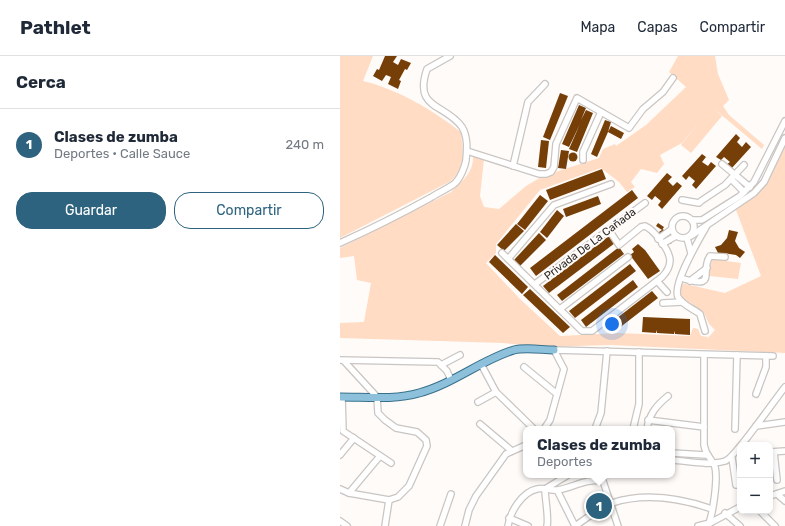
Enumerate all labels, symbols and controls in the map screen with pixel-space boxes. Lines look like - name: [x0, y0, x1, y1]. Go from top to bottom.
- text: Pathlet: [20, 16, 91, 39]
- text: Mapa: [580, 19, 615, 36]
- text: Capas: [637, 19, 678, 36]
- text: Compartir: [700, 19, 765, 36]
- text: Cerca: [16, 72, 66, 92]
- text: Clases de zumba: [54, 128, 178, 146]
- text: 1: [26, 137, 32, 152]
- text: 240 m: [285, 137, 324, 152]
- text: Deportes · Calle Sauce: [54, 146, 190, 161]
- button: Guardar: [16, 192, 166, 229]
- button: Compartir: [174, 192, 324, 229]
- street label: Privada De La Cañada: [542, 205, 638, 283]
- your location: [602, 314, 622, 334]
- popup: [523, 426, 675, 478]
- text: Clases de zumba: [537, 436, 661, 454]
- map controls: [737, 442, 773, 514]
- button: +: [737, 442, 773, 478]
- text: Deportes: [537, 454, 592, 469]
- button: −: [737, 478, 773, 514]
- pin: 1: [586, 491, 612, 521]

